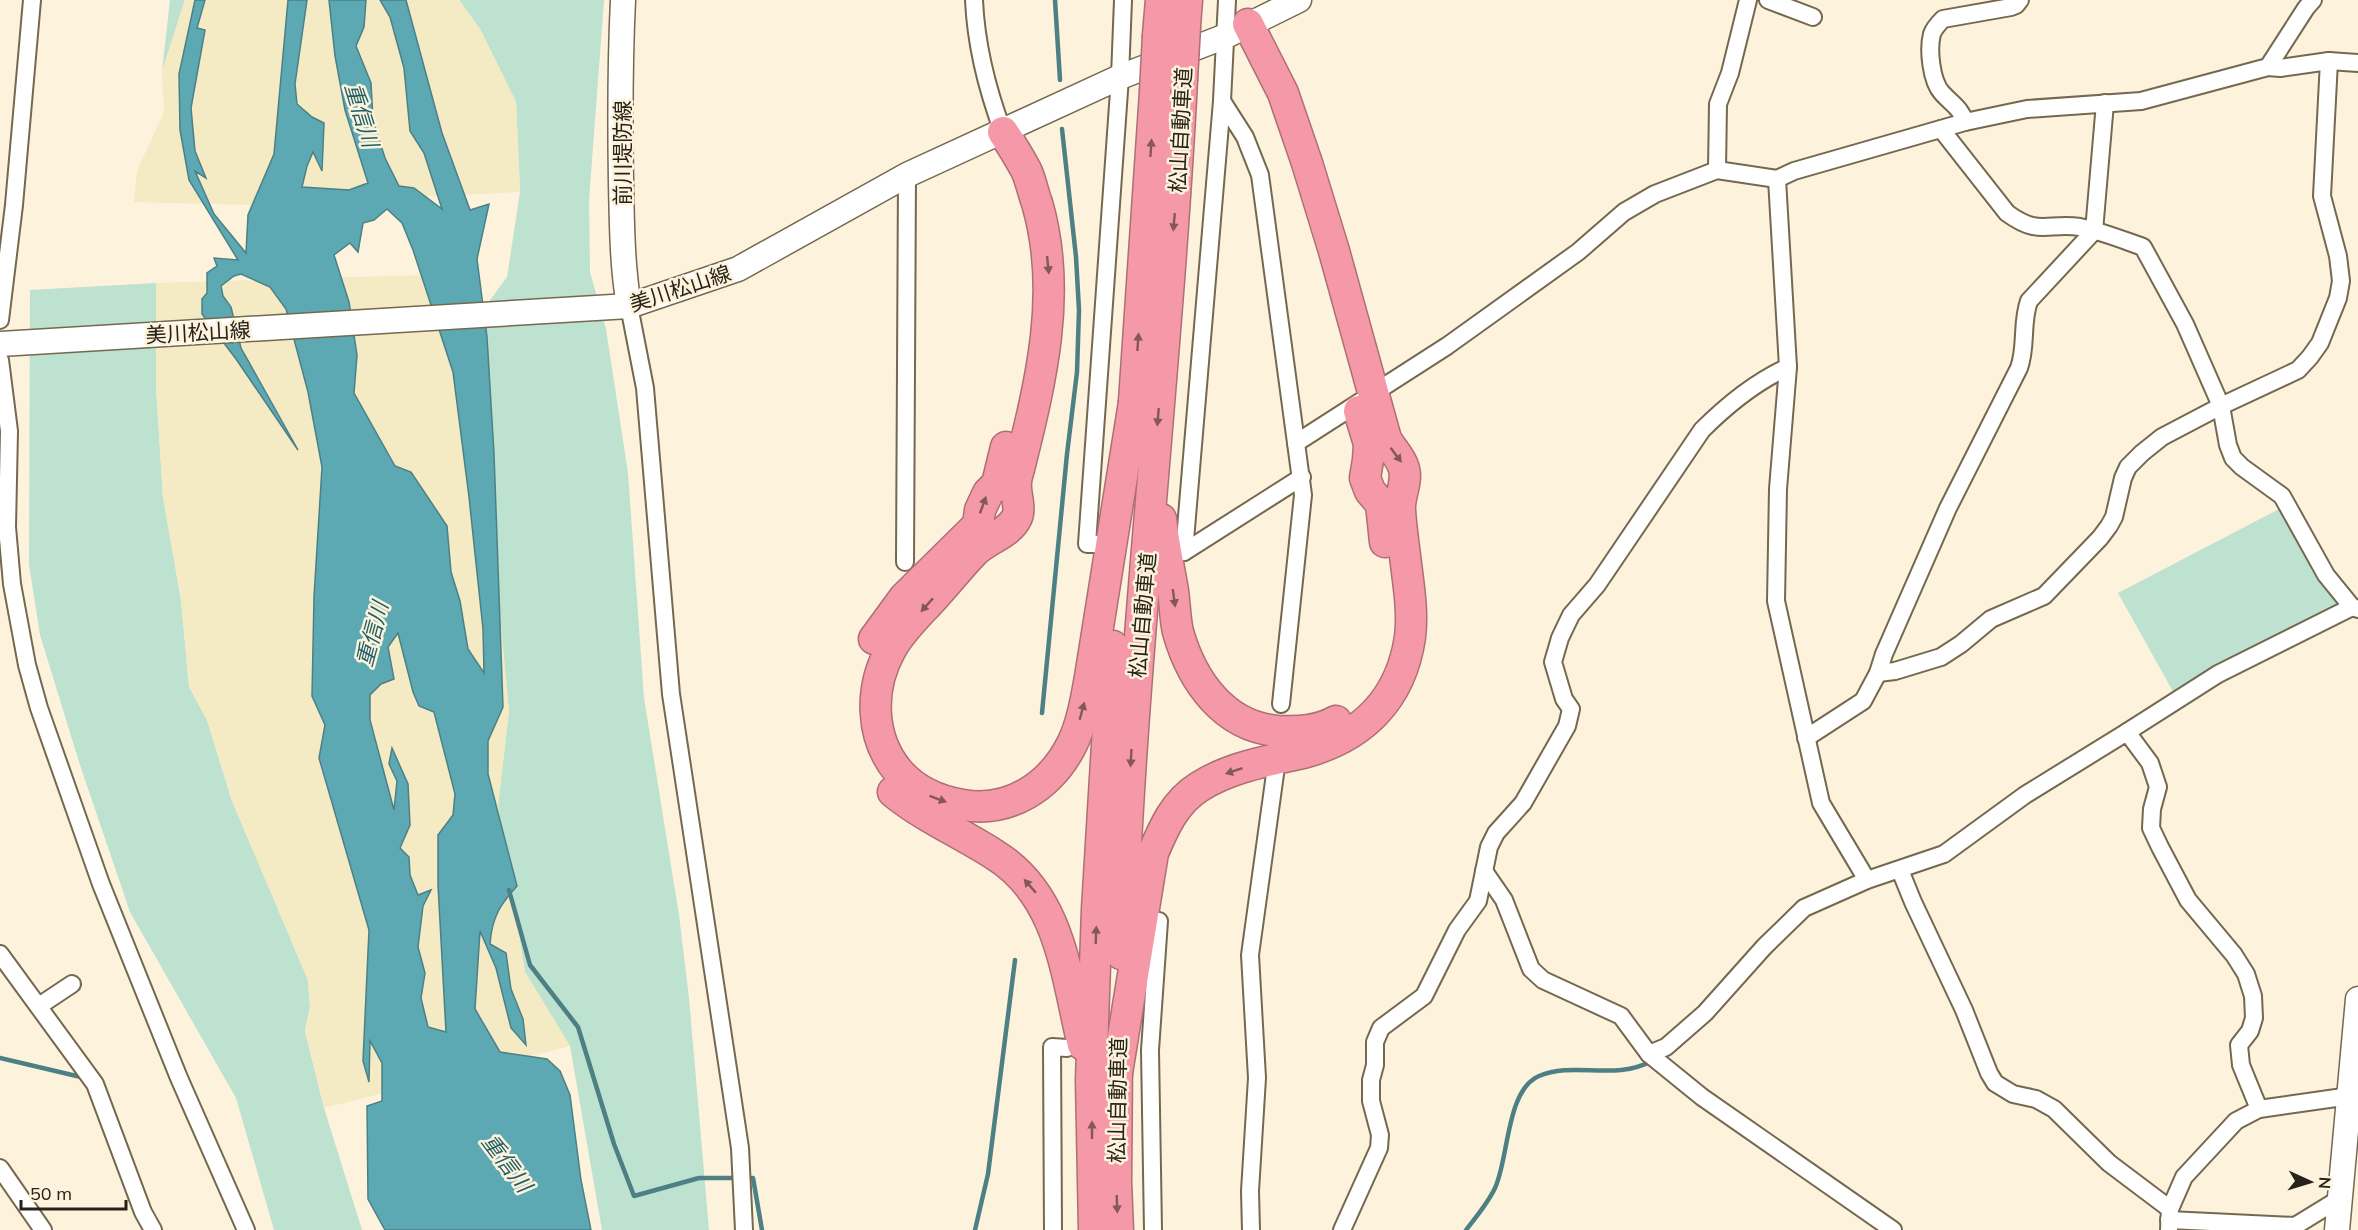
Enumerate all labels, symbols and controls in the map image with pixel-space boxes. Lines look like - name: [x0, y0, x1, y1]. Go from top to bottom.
- street label: 松山自動車道: [1164, 66, 1196, 194]
- water label: 重信川: [339, 79, 386, 153]
- street label: 前川堤防線: [609, 101, 635, 206]
- one-way arrow: [1147, 138, 1156, 157]
- one-way arrow: [1169, 213, 1179, 232]
- one-way arrow: [1043, 255, 1053, 274]
- street label: 美川松山線: [626, 259, 734, 317]
- street label: 美川松山線: [145, 316, 251, 348]
- one-way arrow: [1134, 333, 1143, 352]
- one-way arrow: [1153, 407, 1163, 426]
- one-way arrow: [1390, 447, 1403, 463]
- one-way arrow: [978, 496, 988, 514]
- street label: 松山自動車道: [1124, 551, 1160, 679]
- one-way arrow: [1169, 588, 1178, 607]
- water label: 重信川: [350, 597, 395, 670]
- one-way arrow: [921, 597, 934, 612]
- one-way arrow: [1078, 702, 1088, 720]
- one-way arrow: [1127, 748, 1136, 767]
- one-way arrow: [1225, 767, 1243, 776]
- one-way arrow: [930, 794, 948, 804]
- one-way arrow: [1024, 879, 1037, 894]
- one-way arrow: [1092, 925, 1101, 944]
- street label: 松山自動車道: [1103, 1037, 1131, 1163]
- one-way arrow: [1087, 1120, 1097, 1139]
- water label: 重信川: [476, 1128, 539, 1199]
- north arrow: [2280, 1152, 2340, 1212]
- scale bar: [21, 1173, 126, 1211]
- text: N: [2315, 1176, 2335, 1190]
- text: 50 m: [30, 1182, 72, 1205]
- one-way arrow: [1112, 1195, 1122, 1214]

